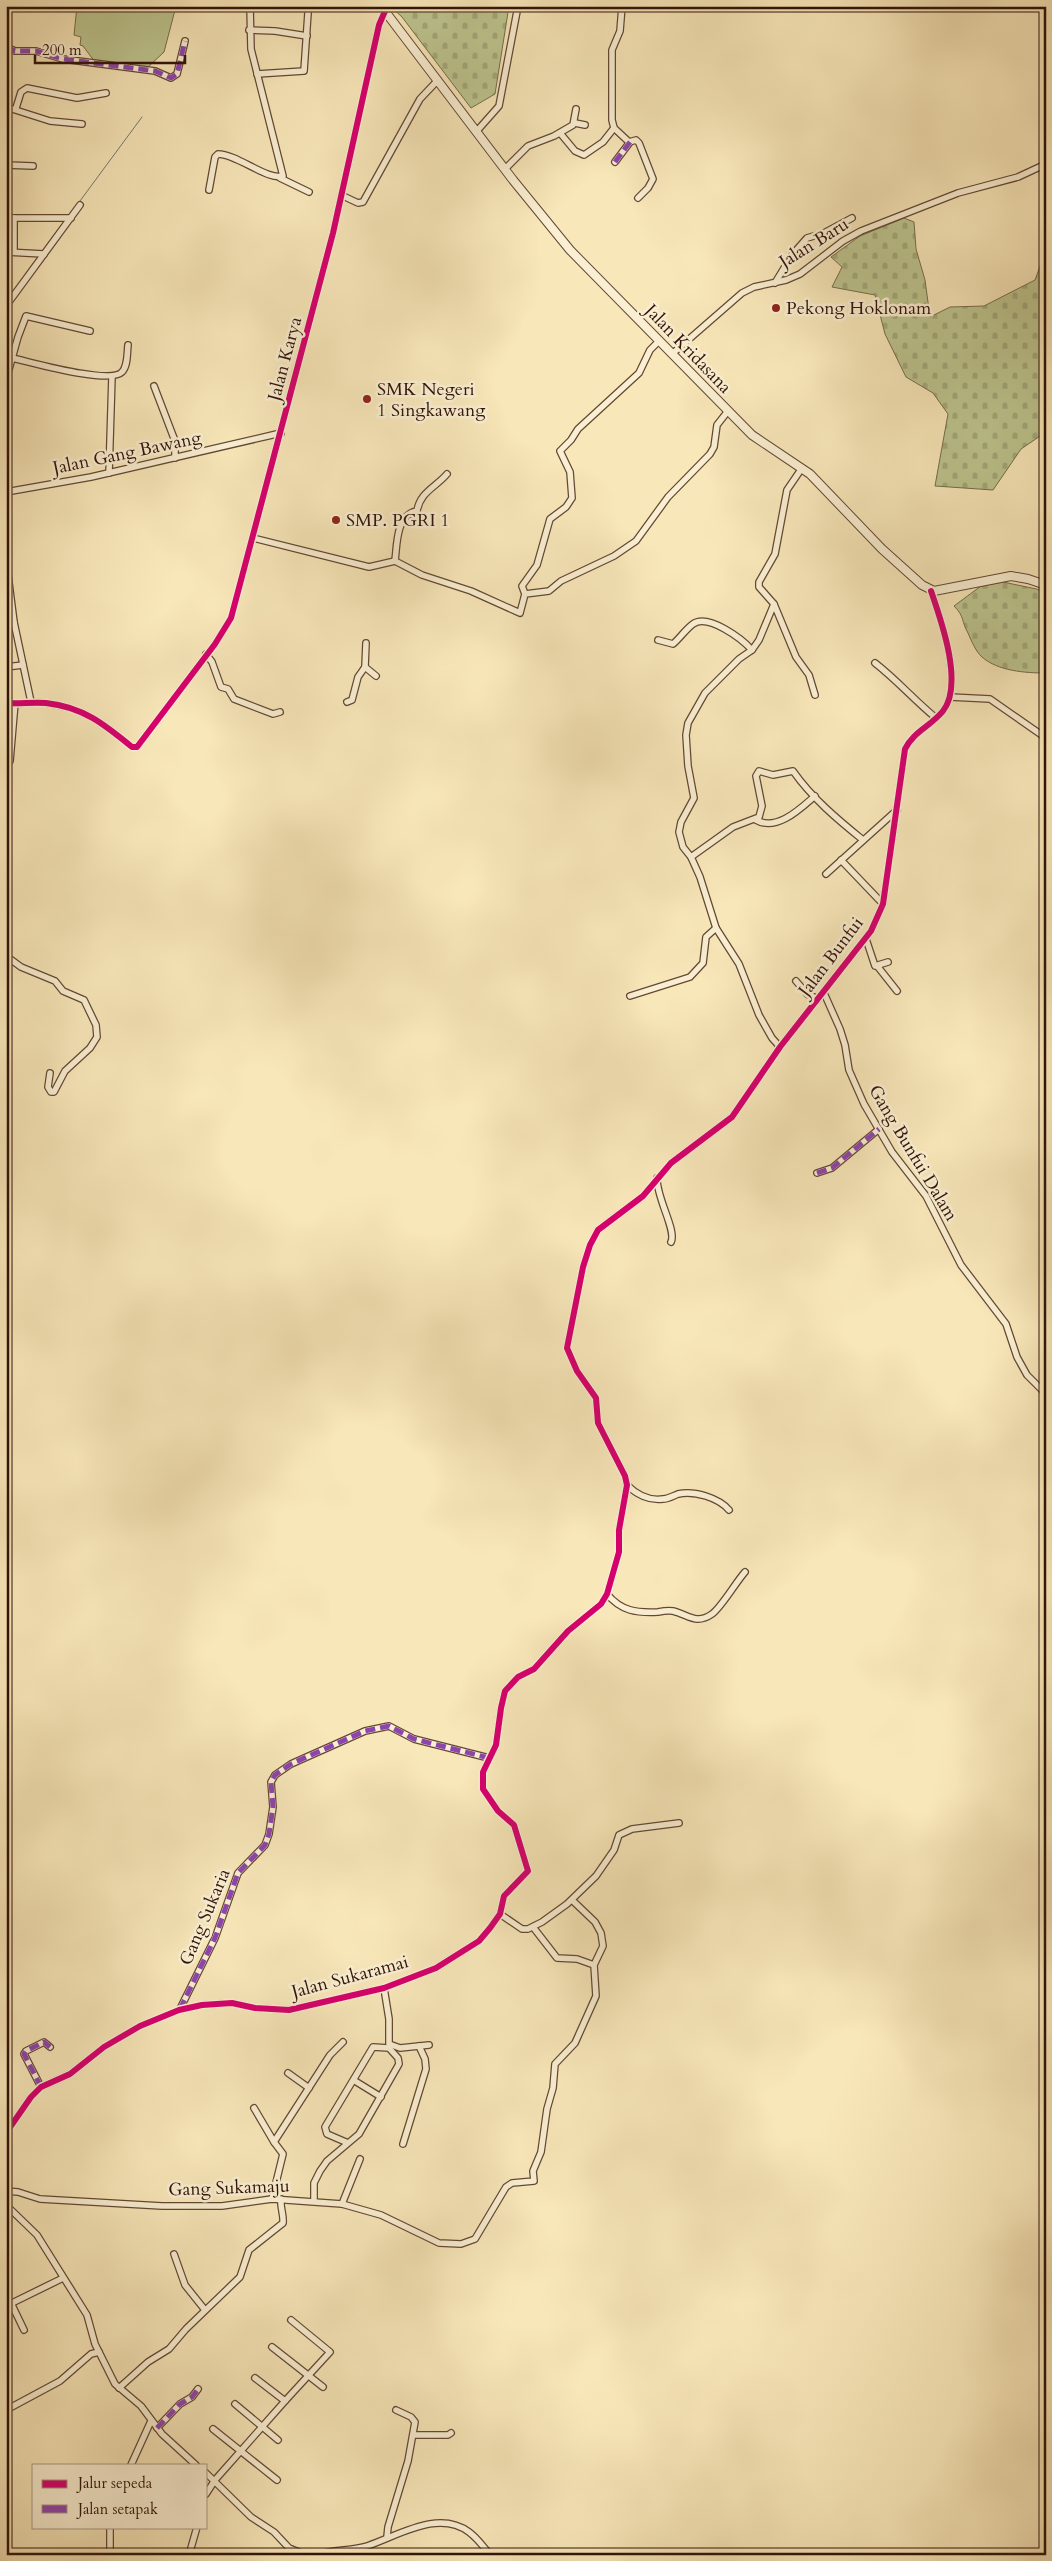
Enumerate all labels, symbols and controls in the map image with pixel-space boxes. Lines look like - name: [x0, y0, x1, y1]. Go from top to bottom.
- scale bar: [35, 32, 185, 64]
- text: 200 m: [42, 40, 82, 60]
- street label: Jalan Baru: [772, 212, 854, 276]
- place label: Pekong Hoklonam: [786, 296, 932, 321]
- street label: Jalan Kridasana: [637, 297, 737, 399]
- marker: Pekong Hoklonam: [770, 302, 782, 314]
- street label: Jalan Karya: [261, 314, 308, 407]
- place label: SMK Negeri 1 Singkawang: [377, 377, 486, 423]
- marker: SMK Negeri 1 Singkawang: [361, 393, 373, 405]
- street label: Jalan Gang Bawang: [48, 425, 204, 482]
- place label: SMP. PGRI 1: [346, 508, 450, 533]
- marker: SMP. PGRI 1: [330, 514, 342, 526]
- street label: Jalan Bunfui: [791, 912, 869, 1004]
- street label: Gang Bunfui Dalam: [862, 1080, 964, 1226]
- street label: Gang Sukaria: [173, 1865, 237, 1969]
- street label: Jalan Sukaramai: [286, 1949, 411, 2005]
- street label: Gang Sukamaju: [168, 2173, 290, 2203]
- legend: [32, 2464, 208, 2528]
- text: Jalur sepeda: [76, 2473, 153, 2493]
- text: Jalan setapak: [76, 2499, 158, 2519]

